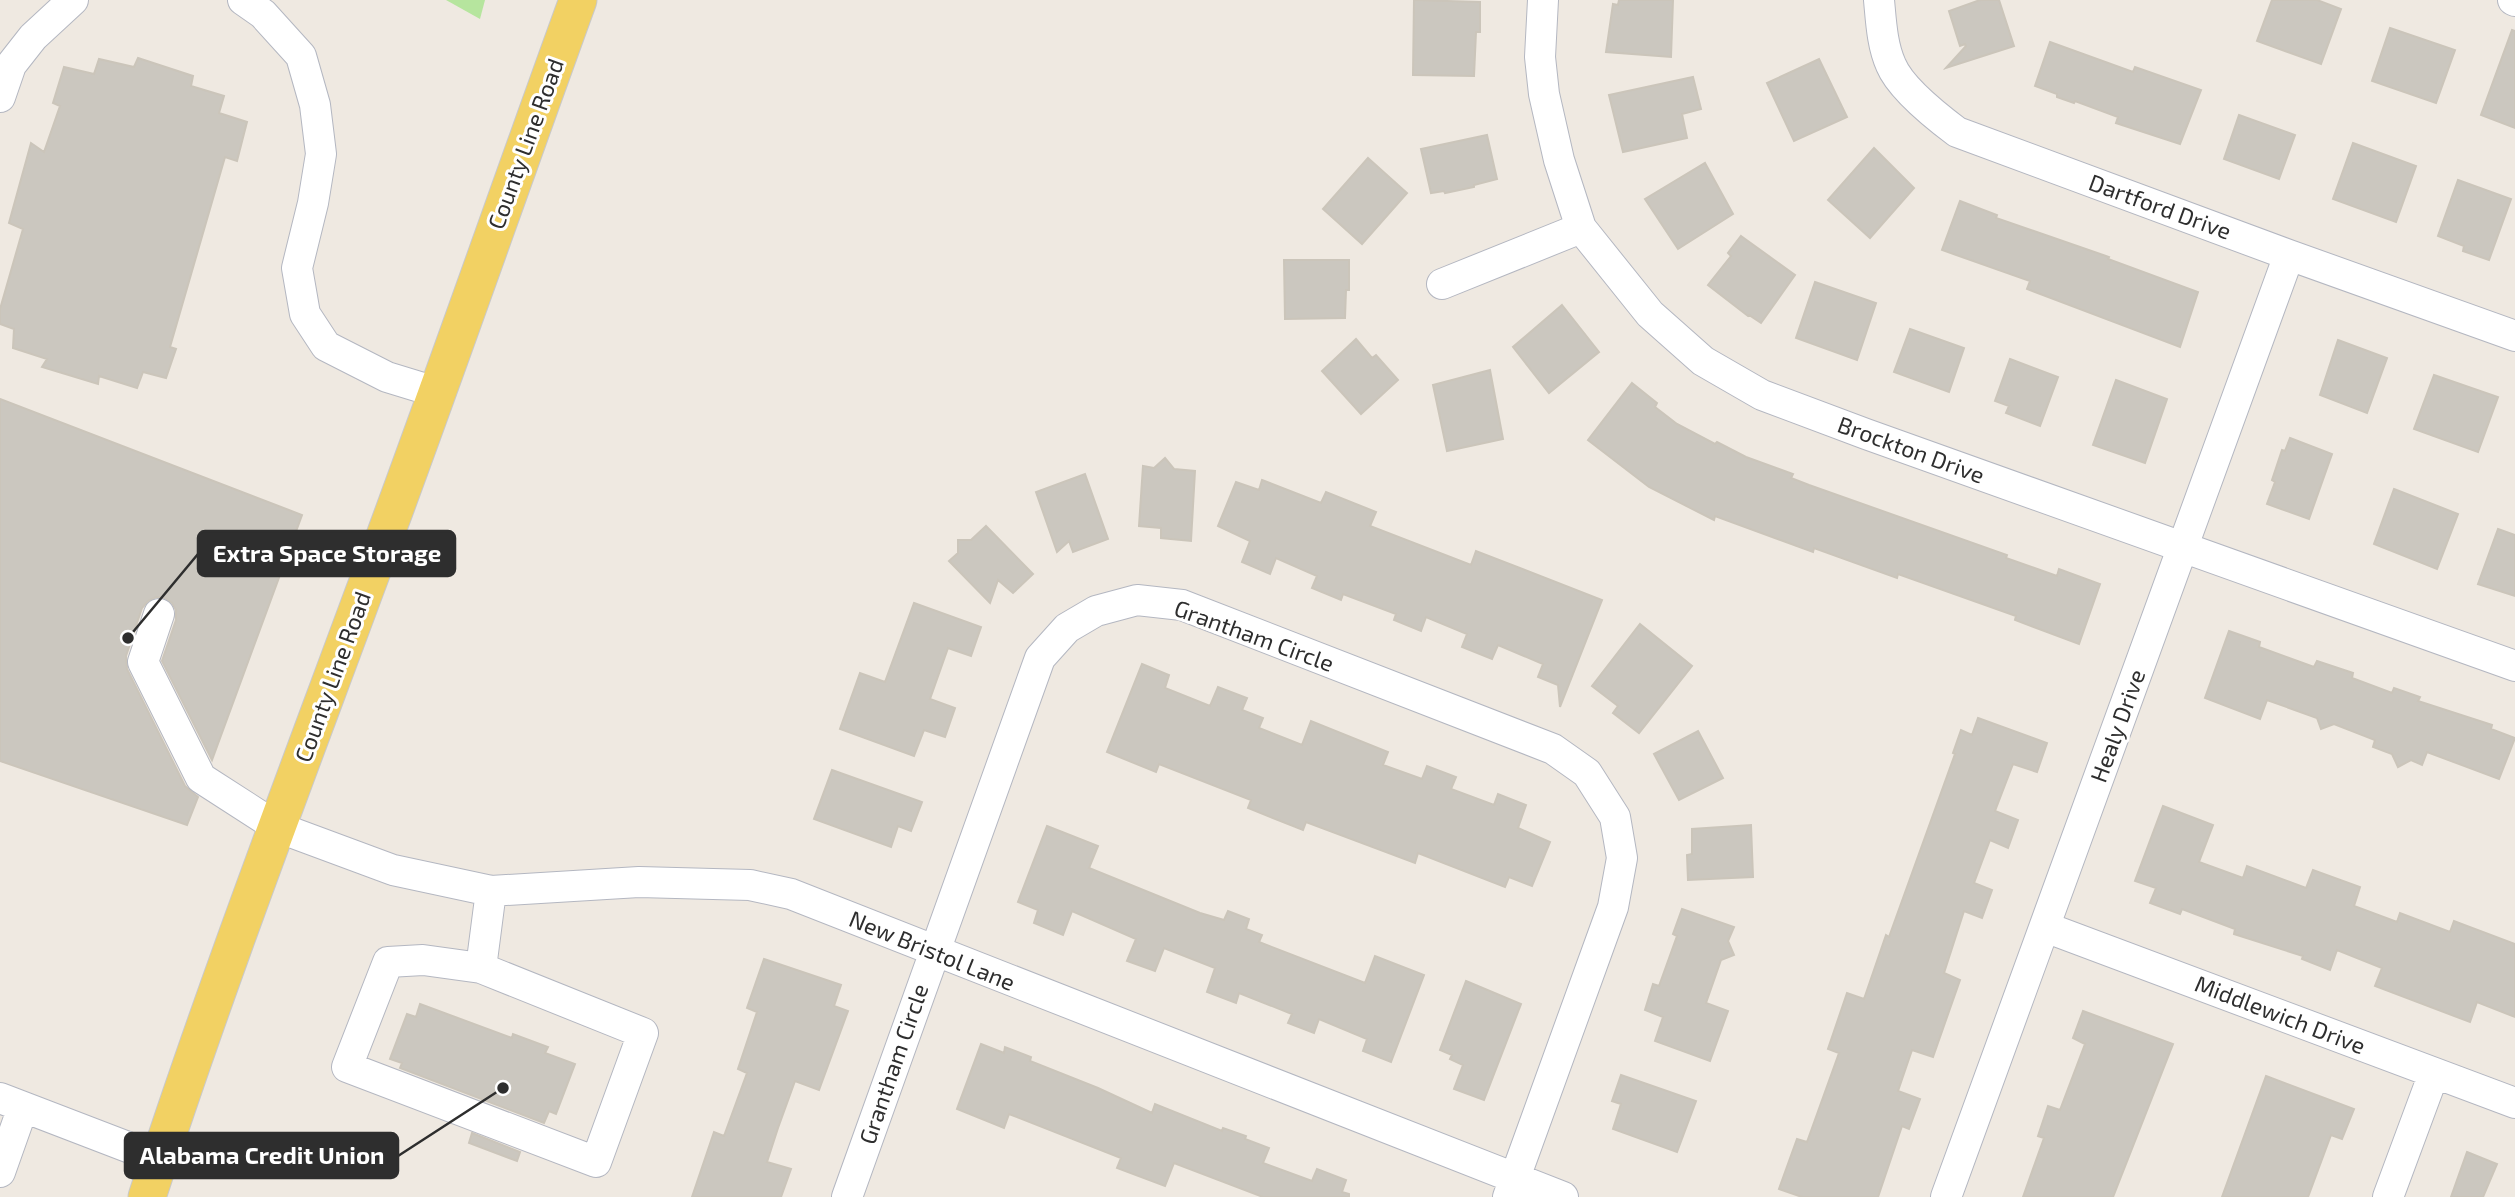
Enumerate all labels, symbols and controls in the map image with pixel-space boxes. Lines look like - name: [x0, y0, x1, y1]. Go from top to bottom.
- street label: County Line Road: [481, 55, 569, 233]
- street label: Dartford Drive: [2085, 167, 2235, 245]
- street label: Brockton Drive: [1834, 410, 1989, 489]
- callout: Extra Space Storage: [198, 531, 455, 576]
- text: Extra Space Storage: [213, 538, 441, 567]
- street label: County Line Road: [288, 588, 376, 766]
- street label: Grantham Circle: [1171, 593, 1338, 677]
- street label: Healy Drive: [2084, 665, 2150, 786]
- street label: New Bristol Lane: [845, 904, 1019, 996]
- street label: Middlewich Drive: [2191, 969, 2370, 1059]
- street label: Grantham Circle: [852, 980, 934, 1148]
- callout: Alabama Credit Union: [125, 1133, 398, 1178]
- text: Alabama Credit Union: [140, 1140, 384, 1169]

